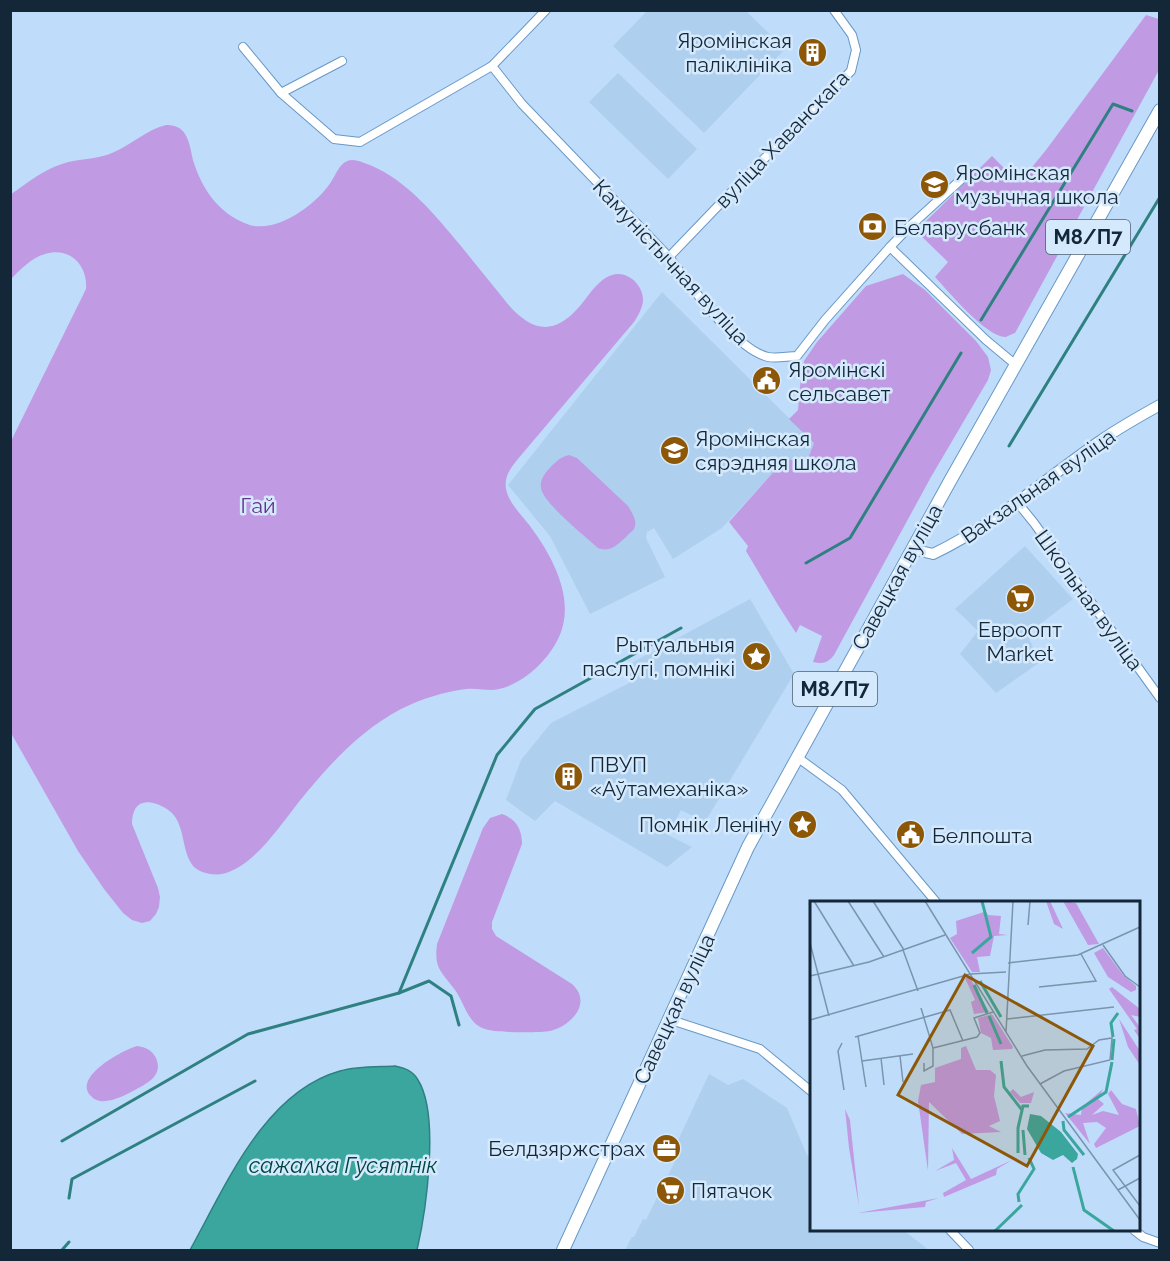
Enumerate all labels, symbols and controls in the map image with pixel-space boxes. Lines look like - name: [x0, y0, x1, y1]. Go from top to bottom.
- place label: Яромінская паліклініка: [677, 28, 792, 77]
- building icon: Яромінская паліклініка: [797, 36, 829, 68]
- street label: вуліца Хаванскага: [710, 65, 854, 213]
- place label: Яромінская музычная школа: [955, 160, 1119, 209]
- school or university icon: Яромінская музычная школа: [918, 168, 950, 200]
- street label: Камуністычная вуліца: [588, 174, 754, 350]
- bank icon: Беларусбанк: [857, 211, 889, 243]
- place label: Беларусбанк: [894, 215, 1026, 240]
- road number: М8/П7: [1046, 220, 1130, 254]
- place label: Яромінскі сельсавет: [788, 357, 891, 406]
- public building icon: Яромінскі сельсавет: [751, 365, 783, 397]
- street label: Вакзальная вуліца: [956, 423, 1120, 549]
- place label: Яромінская сярэдняя школа: [695, 426, 857, 475]
- school or university icon: Яромінская сярэдняя школа: [658, 434, 690, 466]
- park label: Гай: [241, 493, 275, 518]
- street label: Савецкая вуліца: [847, 500, 947, 654]
- street label: Школьная вуліца: [1030, 525, 1148, 675]
- supermarket icon: Евроопт Market: [1004, 582, 1036, 614]
- place label: Евроопт Market: [978, 617, 1062, 666]
- place label: Рытуальныя паслугі, помнікі: [582, 632, 735, 681]
- place icon: Рытуальныя паслугі, помнікі: [740, 640, 772, 672]
- road number: М8/П7: [793, 672, 877, 706]
- place label: ПВУП «Аўтамеханіка»: [590, 752, 748, 801]
- building icon: ПВУП «Аўтамеханіка»: [553, 760, 585, 792]
- place icon: Помнік Леніну: [787, 808, 819, 840]
- place label: Помнік Леніну: [639, 812, 782, 837]
- public building icon: Белпошта: [895, 819, 927, 851]
- place label: Белпошта: [932, 823, 1033, 848]
- inset map: [810, 901, 1140, 1231]
- street label: Савецкая вуліца: [628, 930, 720, 1088]
- office icon: Белдзяржстрах: [650, 1132, 682, 1164]
- place label: Белдзяржстрах: [488, 1136, 645, 1161]
- water label: сажалка Гусятнік: [249, 1152, 437, 1178]
- supermarket icon: Пятачок: [654, 1174, 686, 1206]
- place label: Пятачок: [691, 1178, 773, 1203]

